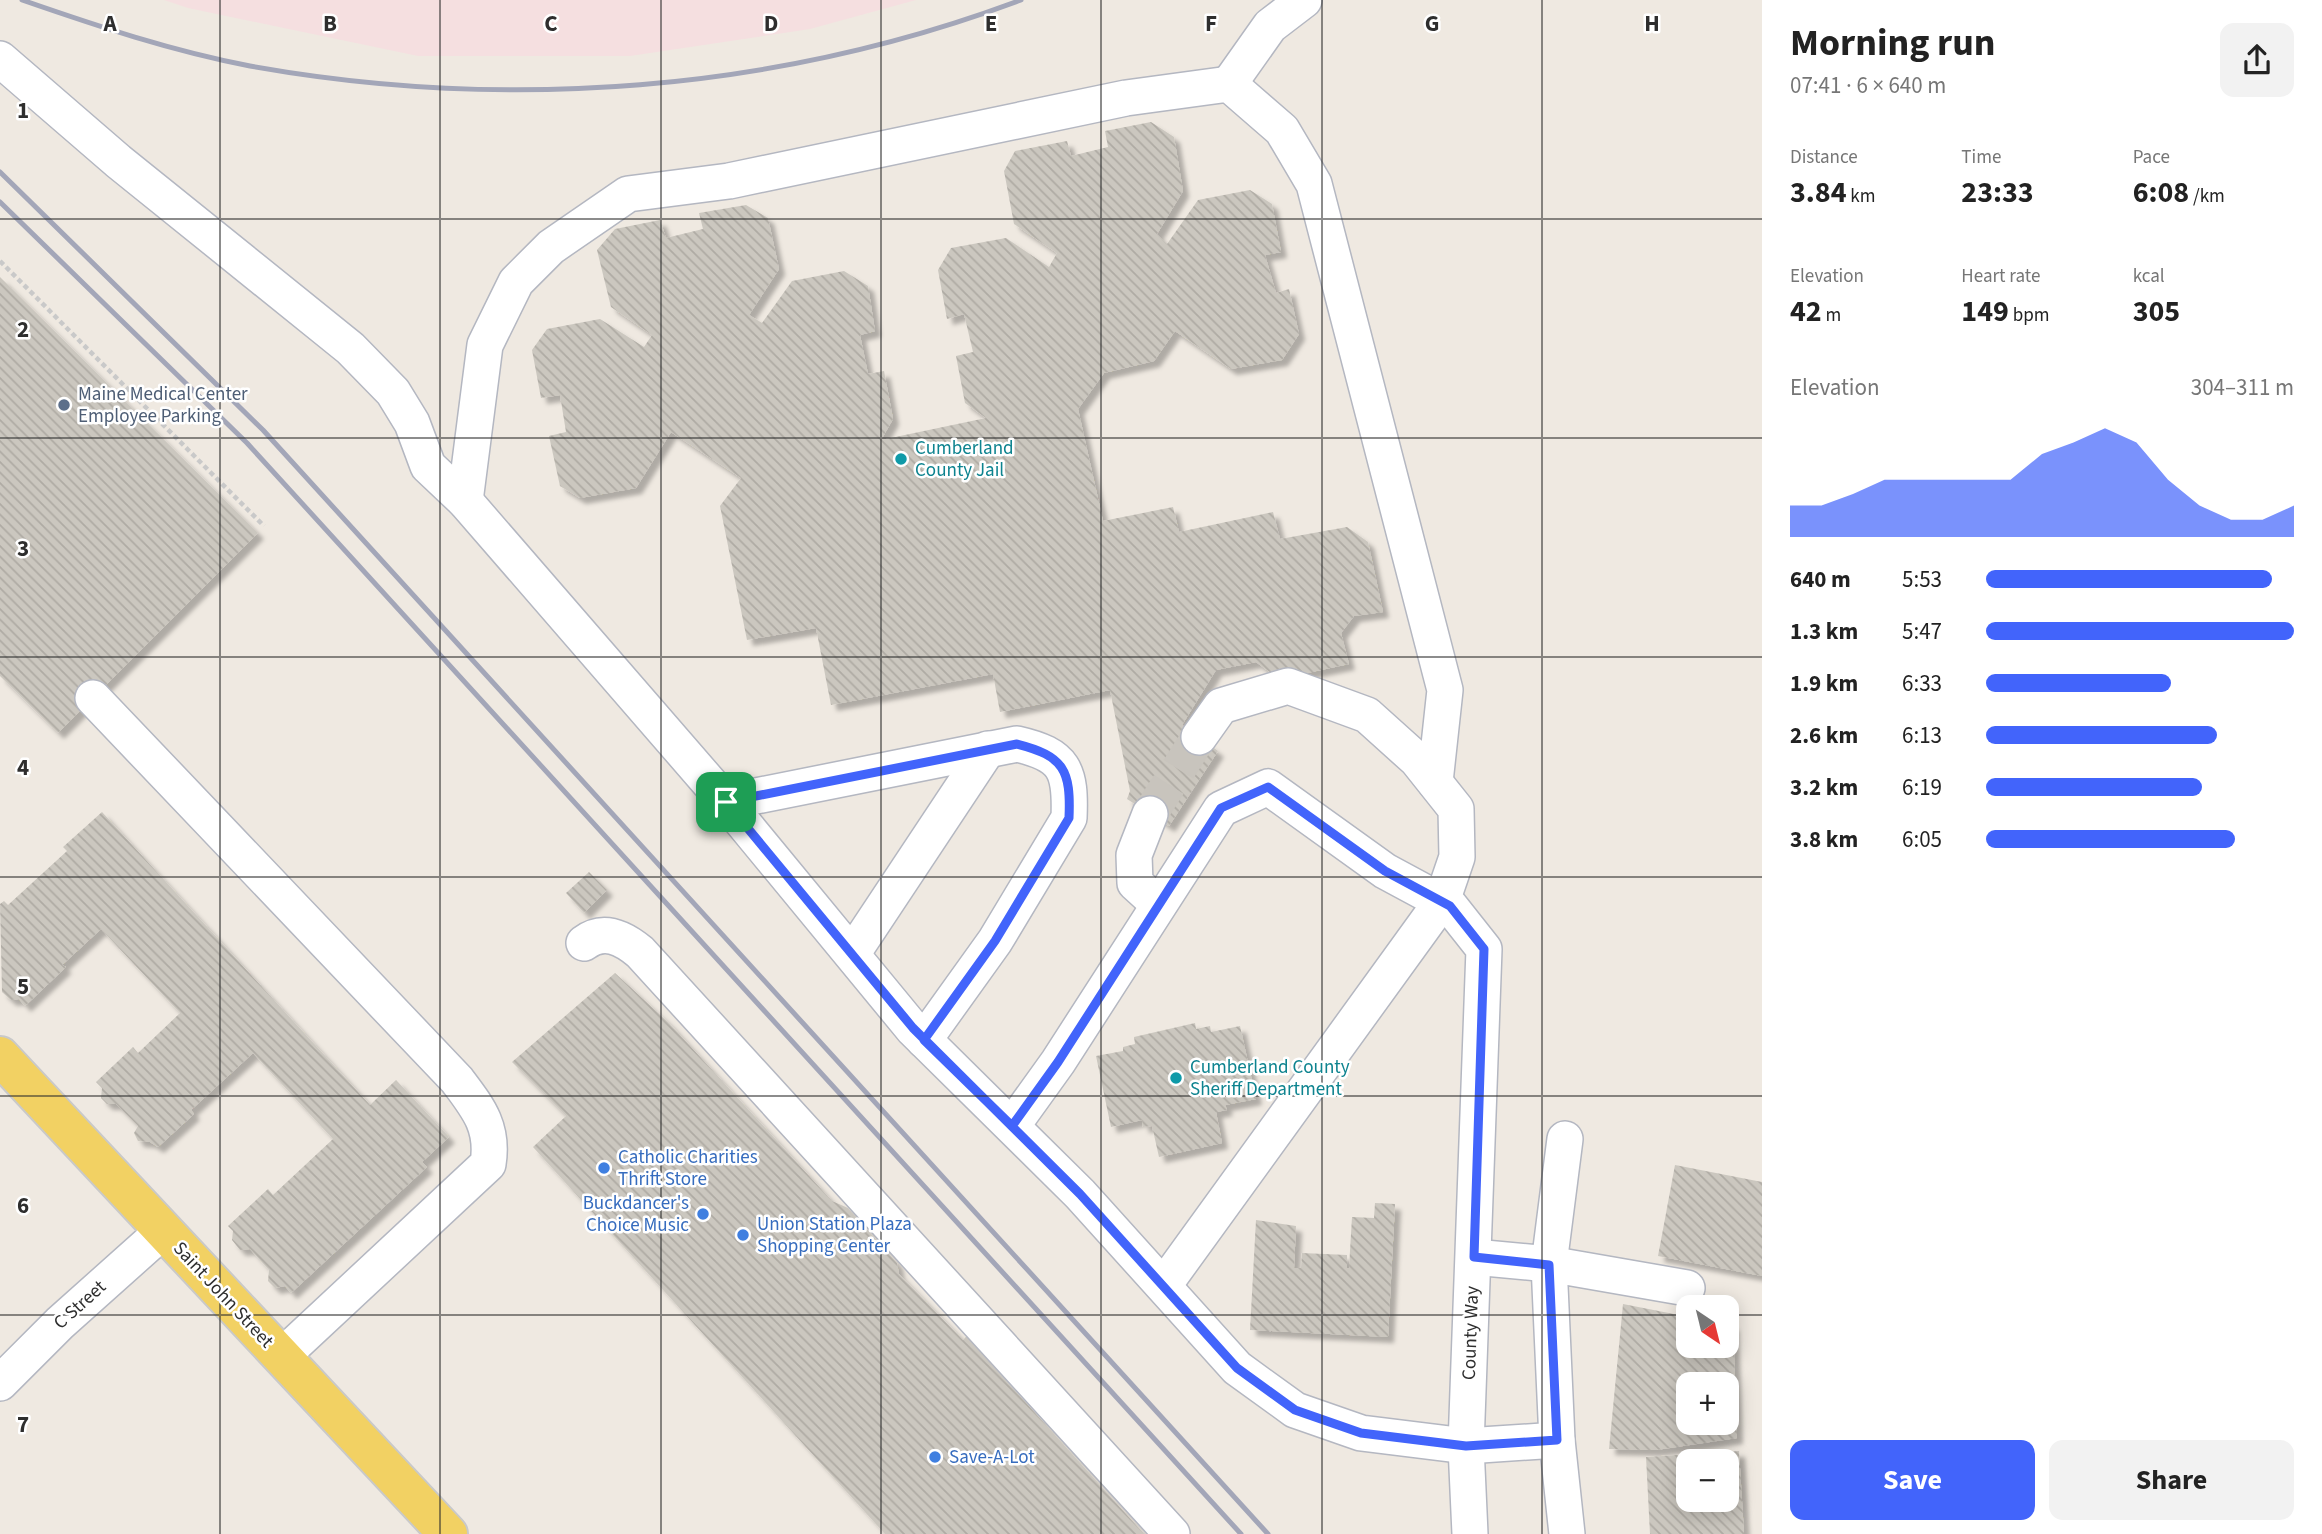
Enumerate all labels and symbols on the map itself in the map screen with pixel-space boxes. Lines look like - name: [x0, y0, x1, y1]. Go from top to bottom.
- text: A: [102, 7, 117, 40]
- text: B: [323, 7, 337, 40]
- text: C: [544, 7, 558, 40]
- text: D: [764, 7, 778, 40]
- text: E: [985, 7, 997, 40]
- text: F: [1205, 7, 1217, 40]
- text: G: [1425, 7, 1439, 40]
- text: H: [1644, 7, 1660, 40]
- text: 1: [17, 94, 29, 127]
- text: 2: [17, 313, 29, 346]
- place label: Maine Medical Center Employee Parking: [78, 381, 248, 430]
- marker: Maine Medical Center Employee Parking: [56, 397, 72, 413]
- place label: Cumberland County Jail: [915, 435, 1014, 484]
- marker: Cumberland County Jail: [893, 451, 909, 467]
- text: 3: [17, 532, 29, 565]
- text: 4: [17, 751, 29, 784]
- pin: [696, 772, 756, 832]
- text: 5: [17, 970, 29, 1003]
- place label: Cumberland County Sheriff Department: [1190, 1054, 1350, 1103]
- marker: Cumberland County Sheriff Department: [1168, 1070, 1184, 1086]
- place label: Catholic Charities Thrift Store: [618, 1144, 758, 1193]
- marker: Catholic Charities Thrift Store: [596, 1160, 612, 1176]
- text: 6: [17, 1189, 29, 1222]
- place label: Buckdancer's Choice Music: [583, 1190, 689, 1239]
- marker: Buckdancer's Choice Music: [695, 1206, 711, 1222]
- place label: Union Station Plaza Shopping Center: [757, 1211, 912, 1260]
- marker: Union Station Plaza Shopping Center: [735, 1227, 751, 1243]
- street label: Saint John Street: [167, 1236, 280, 1355]
- street label: C Street: [48, 1274, 113, 1336]
- street label: County Way: [1456, 1285, 1486, 1380]
- north arrow: [1676, 1295, 1740, 1358]
- text: 7: [17, 1408, 29, 1441]
- place label: Save-A-Lot: [949, 1444, 1035, 1471]
- marker: Save-A-Lot: [927, 1449, 943, 1465]

